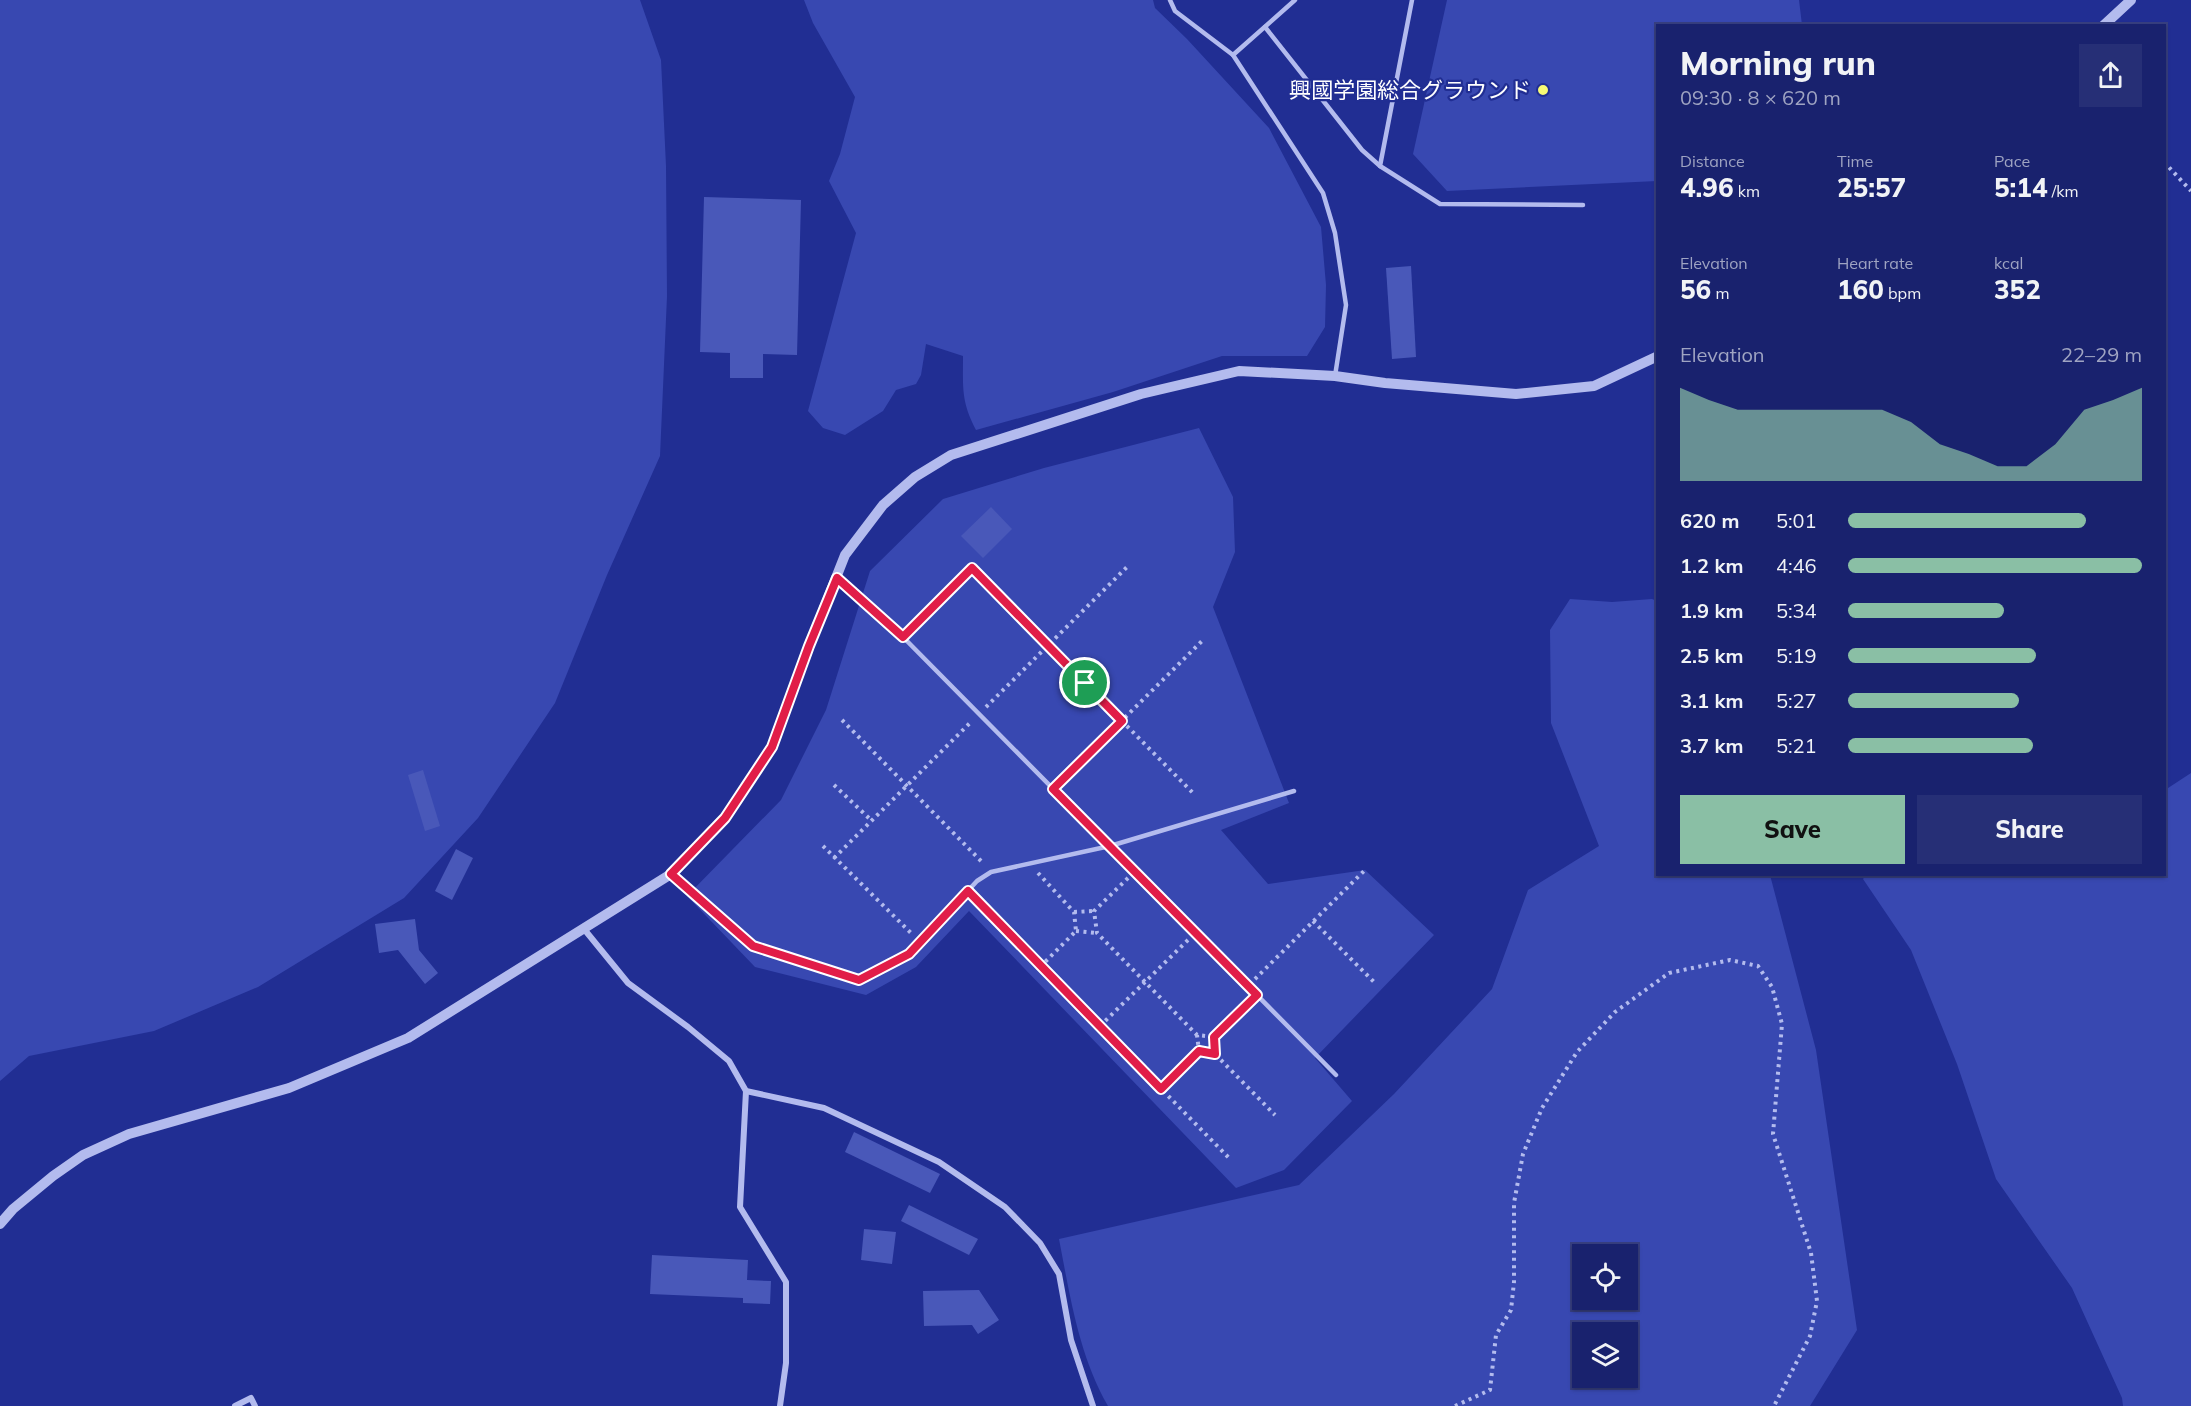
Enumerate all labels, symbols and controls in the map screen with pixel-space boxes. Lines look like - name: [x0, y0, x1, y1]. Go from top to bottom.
- text: Morning run: [1680, 42, 1876, 83]
- button: share: [2079, 44, 2142, 107]
- place label: 興國学園総合グラウンド: [1289, 76, 1531, 104]
- marker: 興國学園総合グラウンド: [1536, 83, 1550, 97]
- text: 09:30 · 8 × 620 m: [1680, 85, 1841, 110]
- text: Distance: [1680, 151, 1745, 171]
- text: Time: [1837, 151, 1873, 171]
- text: Pace: [1994, 151, 2030, 171]
- text: 4.96: [1680, 171, 1734, 204]
- text: 25:57: [1837, 171, 1906, 204]
- text: 5:14: [1994, 171, 2048, 204]
- text: km: [1734, 181, 1760, 201]
- text: /km: [2048, 181, 2079, 201]
- text: Elevation: [1680, 253, 1748, 273]
- text: Heart rate: [1837, 253, 1913, 273]
- text: kcal: [1994, 253, 2023, 273]
- text: 56: [1680, 273, 1711, 306]
- text: 160: [1837, 273, 1884, 306]
- text: 352: [1994, 273, 2041, 306]
- text: m: [1711, 283, 1729, 303]
- text: bpm: [1884, 283, 1921, 303]
- text: Elevation: [1680, 342, 1765, 367]
- text: 22–29 m: [2061, 342, 2142, 367]
- text: 620 m: [1680, 508, 1739, 533]
- text: 5:01: [1776, 508, 1817, 533]
- text: 1.2 km: [1680, 553, 1743, 578]
- text: 4:46: [1776, 553, 1817, 578]
- text: 1.9 km: [1680, 598, 1743, 623]
- text: 5:34: [1776, 598, 1817, 623]
- text: 2.5 km: [1680, 643, 1743, 668]
- text: 5:19: [1776, 643, 1817, 668]
- pin: [1059, 657, 1110, 708]
- icon: arrive: [1068, 666, 1101, 699]
- text: 3.1 km: [1680, 688, 1743, 713]
- text: 5:27: [1776, 688, 1817, 713]
- text: 3.7 km: [1680, 733, 1743, 758]
- text: 5:21: [1776, 733, 1817, 758]
- button: Save: [1680, 795, 1905, 864]
- button: Share: [1917, 795, 2142, 864]
- map controls: [1572, 1244, 1638, 1388]
- button: locate: [1572, 1244, 1638, 1310]
- button: layers: [1572, 1322, 1638, 1388]

